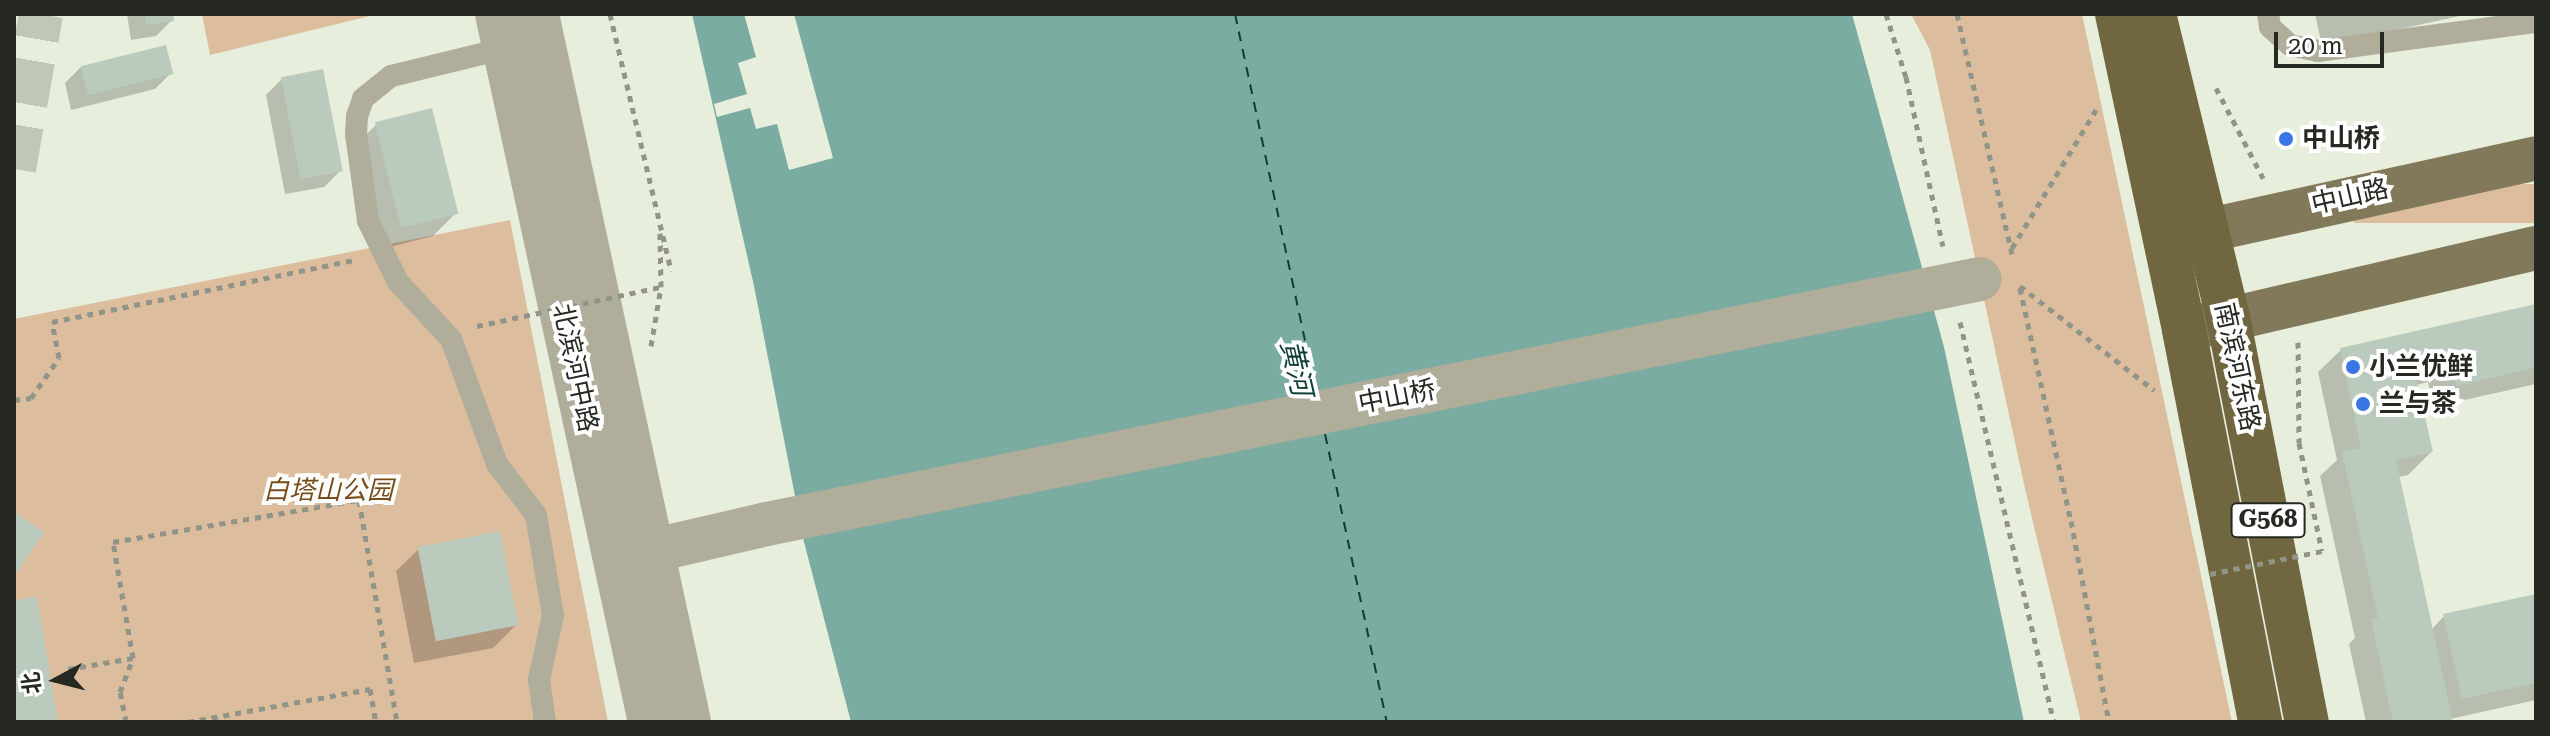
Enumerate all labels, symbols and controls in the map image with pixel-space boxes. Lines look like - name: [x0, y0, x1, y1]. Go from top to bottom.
- scale bar: [2278, 16, 2388, 66]
- text: 20 m: [2288, 32, 2343, 60]
- place label: 中山桥: [2302, 123, 2380, 155]
- marker: 中山桥: [2277, 130, 2295, 148]
- street label: 中山路: [2308, 173, 2392, 221]
- street label: 南滨河东路: [2208, 300, 2266, 434]
- street label: 北滨河中路: [546, 301, 604, 435]
- water label: 黄河: [1273, 337, 1319, 399]
- place label: 小兰优鲜: [2369, 351, 2473, 383]
- marker: 小兰优鲜: [2344, 358, 2362, 376]
- street label: 中山桥: [1356, 374, 1438, 420]
- place label: 兰与茶: [2379, 388, 2457, 420]
- marker: 兰与茶: [2354, 395, 2372, 413]
- park label: 白塔山公园: [263, 475, 393, 507]
- road number: G568: [2230, 500, 2306, 540]
- north arrow: [16, 640, 96, 720]
- text: 北: [18, 671, 45, 695]

